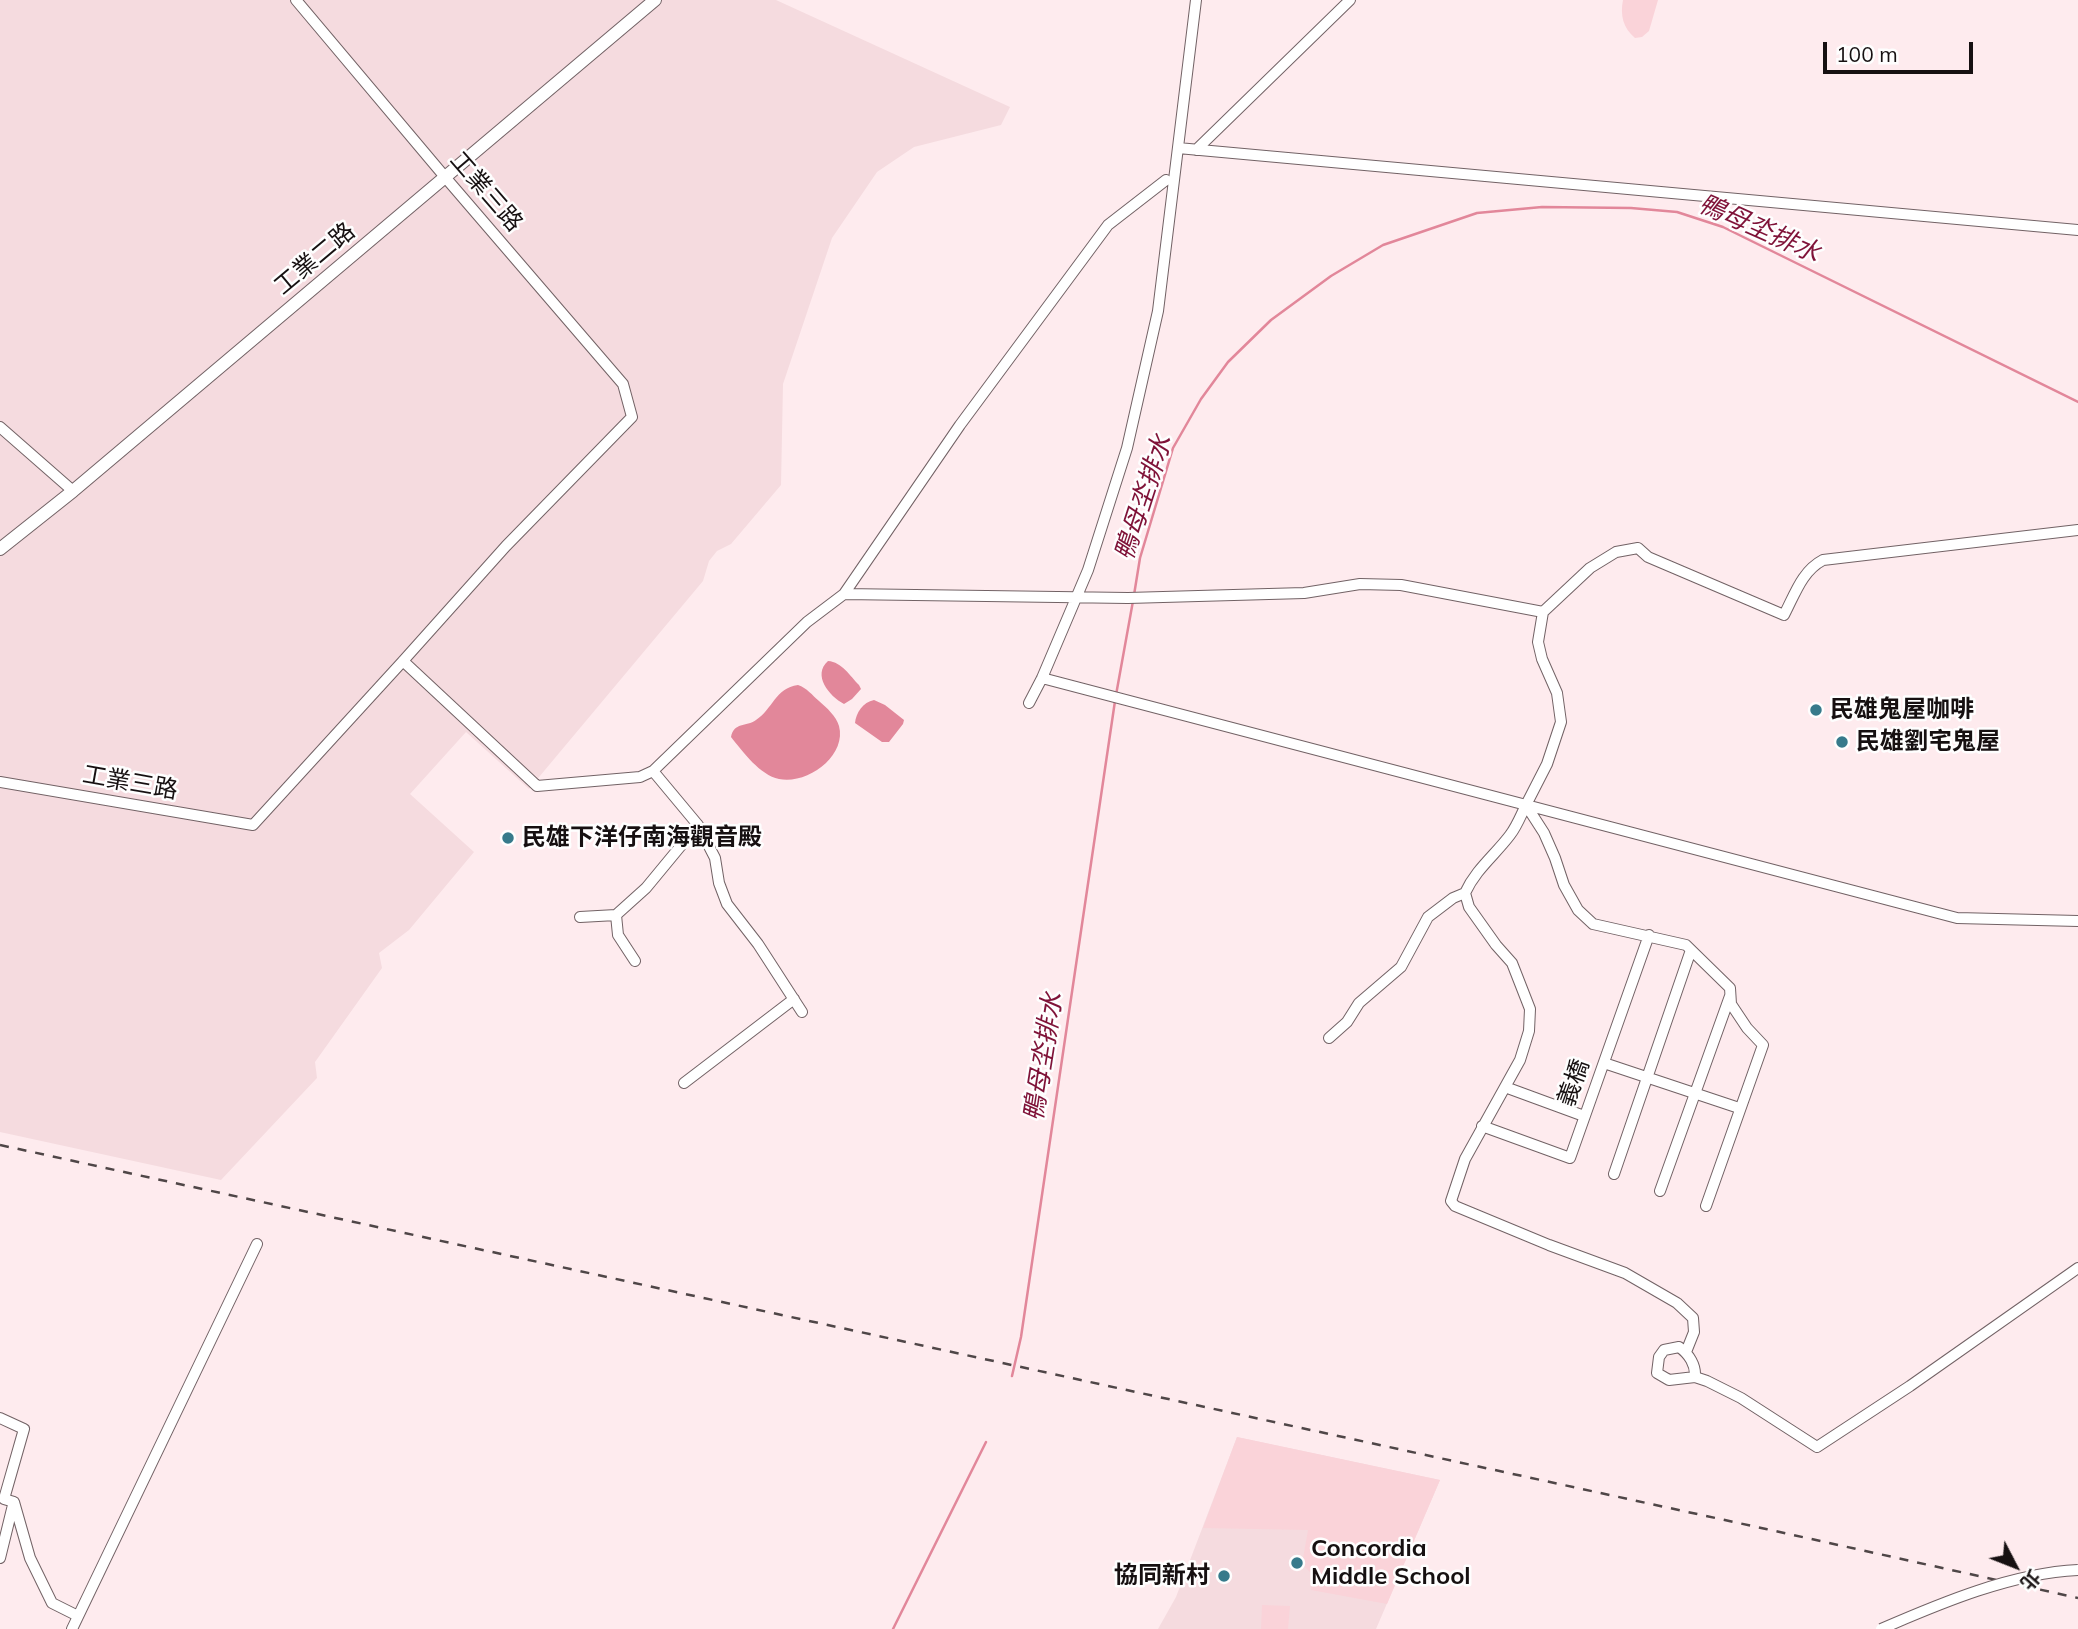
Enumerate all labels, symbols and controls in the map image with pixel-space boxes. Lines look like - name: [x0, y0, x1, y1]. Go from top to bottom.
- scale bar: [1826, 28, 1976, 72]
- text: 100 m: [1836, 41, 1898, 67]
- street label: 工業三路: [444, 146, 528, 238]
- water label: 鴨母坔排水: [1693, 188, 1825, 270]
- street label: 工業二路: [269, 217, 361, 301]
- water label: 鴨母坔排水: [1109, 431, 1179, 565]
- place label: 民雄鬼屋咖啡: [1830, 696, 1974, 724]
- marker: 民雄鬼屋咖啡: [1808, 702, 1824, 718]
- place label: 民雄劉宅鬼屋: [1856, 728, 2000, 756]
- marker: 民雄劉宅鬼屋: [1834, 734, 1850, 750]
- street label: 工業三路: [80, 760, 180, 806]
- place label: 民雄下洋仔南海觀音殿: [522, 824, 762, 852]
- marker: 民雄下洋仔南海觀音殿: [500, 830, 516, 846]
- water label: 鴨母坔排水: [1018, 990, 1070, 1124]
- street label: 義橋: [1552, 1056, 1596, 1110]
- north arrow: [1980, 1531, 2050, 1601]
- place label: Concordia Middle School: [1311, 1535, 1471, 1591]
- marker: Concordia Middle School: [1289, 1555, 1305, 1571]
- place label: 協同新村: [1114, 1562, 1210, 1590]
- text: 北: [2015, 1565, 2046, 1595]
- marker: 協同新村: [1216, 1568, 1232, 1584]

